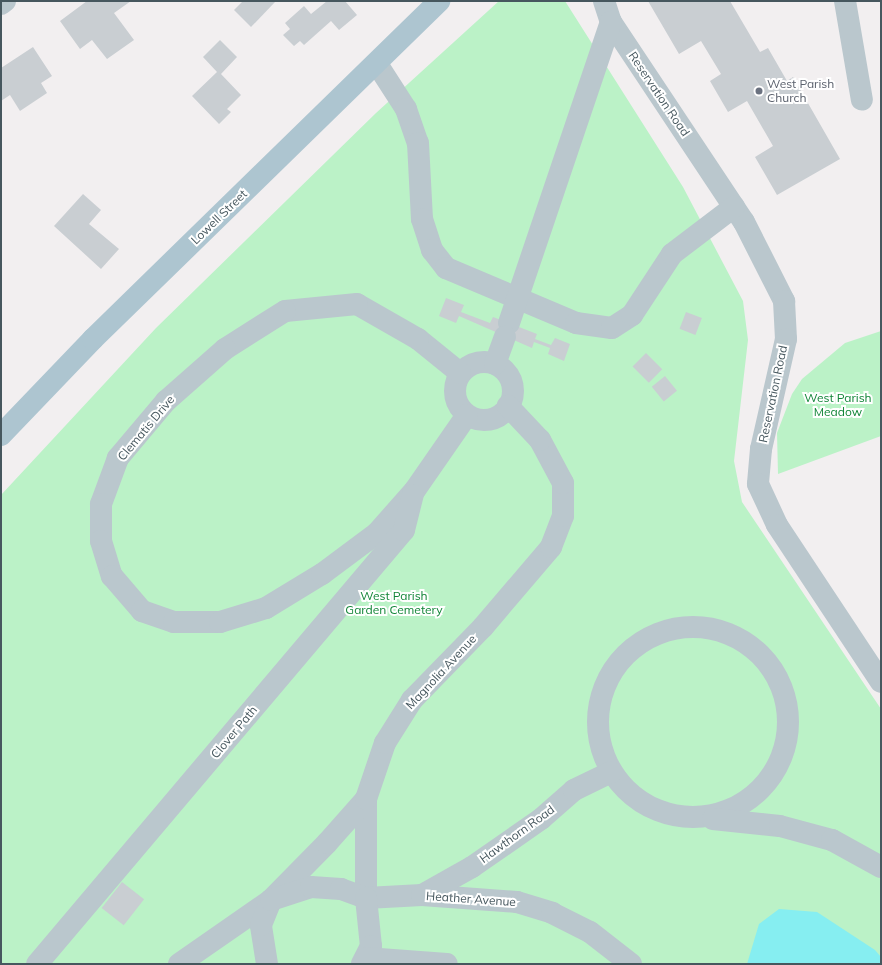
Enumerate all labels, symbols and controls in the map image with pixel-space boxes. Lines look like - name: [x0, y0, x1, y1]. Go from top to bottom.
- street label: Reservation Road: [625, 49, 693, 139]
- place label: West Parish Church: [767, 77, 834, 105]
- marker: West Parish Church: [754, 86, 764, 96]
- street label: Lowell Street: [188, 187, 250, 247]
- street label: Reservation Road: [756, 344, 790, 444]
- park label: West Parish Meadow: [804, 391, 872, 419]
- street label: Clematis Drive: [115, 393, 177, 463]
- park label: West Parish Garden Cemetery: [345, 589, 443, 617]
- street label: Magnolia Avenue: [403, 632, 479, 712]
- street label: Clover Path: [208, 703, 260, 761]
- street label: Hawthorn Road: [477, 802, 557, 866]
- street label: Heather Avenue: [426, 889, 516, 909]

